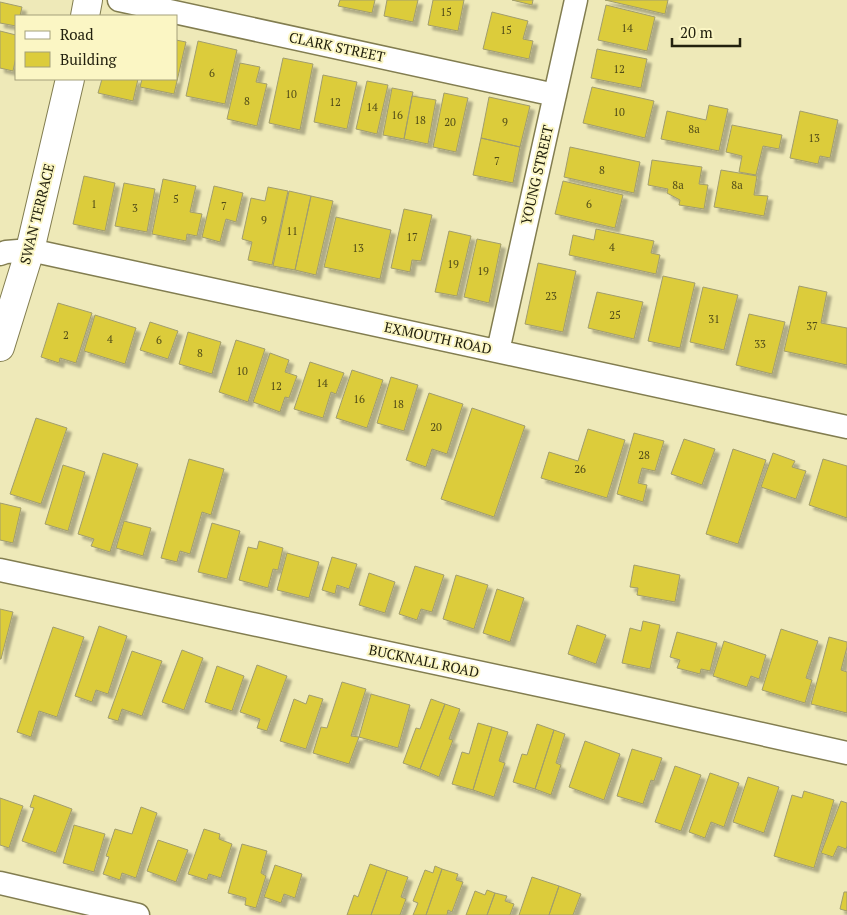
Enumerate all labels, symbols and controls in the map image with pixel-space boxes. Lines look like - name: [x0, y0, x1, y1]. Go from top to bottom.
- house number: 15: [440, 5, 452, 19]
- legend: [15, 15, 178, 80]
- scale bar: [672, 15, 740, 47]
- house number: 14: [621, 21, 633, 35]
- text: 20 m: [680, 22, 713, 42]
- house number: 15: [500, 23, 512, 37]
- text: Road: [60, 24, 93, 44]
- street label: CLARK STREET: [287, 27, 387, 66]
- text: Building: [60, 49, 118, 69]
- house number: 12: [613, 62, 625, 76]
- house number: 6: [209, 66, 215, 80]
- house number: 10: [285, 87, 297, 101]
- house number: 8: [244, 94, 250, 108]
- house number: 12: [329, 95, 341, 109]
- house number: 14: [366, 100, 378, 114]
- house number: 10: [613, 105, 625, 119]
- house number: 16: [391, 108, 403, 122]
- house number: 18: [414, 113, 426, 127]
- house number: 20: [444, 115, 456, 129]
- house number: 9: [502, 115, 508, 129]
- house number: 8a: [688, 122, 700, 136]
- street label: YOUNG STREET: [516, 123, 557, 226]
- house number: 13: [808, 131, 820, 145]
- house number: 7: [494, 154, 500, 168]
- street label: SWAN TERRACE: [15, 162, 58, 266]
- house number: 8: [599, 163, 605, 177]
- house number: 8a: [672, 178, 684, 192]
- house number: 8a: [731, 178, 743, 192]
- house number: 5: [173, 192, 179, 206]
- house number: 1: [91, 197, 97, 211]
- house number: 6: [586, 197, 592, 211]
- house number: 7: [221, 199, 227, 213]
- house number: 3: [132, 201, 138, 215]
- house number: 9: [261, 213, 267, 227]
- house number: 11: [286, 224, 298, 238]
- house number: 17: [406, 230, 418, 244]
- house number: 4: [609, 240, 615, 254]
- house number: 13: [352, 241, 364, 255]
- house number: 19: [447, 257, 459, 271]
- house number: 19: [477, 264, 489, 278]
- house number: 23: [545, 289, 557, 303]
- house number: 25: [609, 308, 621, 322]
- house number: 31: [708, 312, 720, 326]
- street label: EXMOUTH ROAD: [383, 317, 494, 358]
- house number: 37: [806, 319, 818, 333]
- house number: 2: [63, 328, 69, 342]
- house number: 4: [107, 332, 113, 346]
- house number: 6: [156, 333, 162, 347]
- house number: 33: [754, 337, 766, 351]
- house number: 8: [197, 346, 203, 360]
- house number: 10: [236, 364, 248, 378]
- house number: 14: [316, 376, 328, 390]
- house number: 12: [270, 379, 282, 393]
- house number: 16: [353, 392, 365, 406]
- house number: 18: [392, 397, 404, 411]
- house number: 20: [430, 420, 442, 434]
- house number: 28: [638, 448, 650, 462]
- house number: 26: [574, 462, 586, 476]
- street label: BUCKNALL ROAD: [367, 640, 481, 681]

